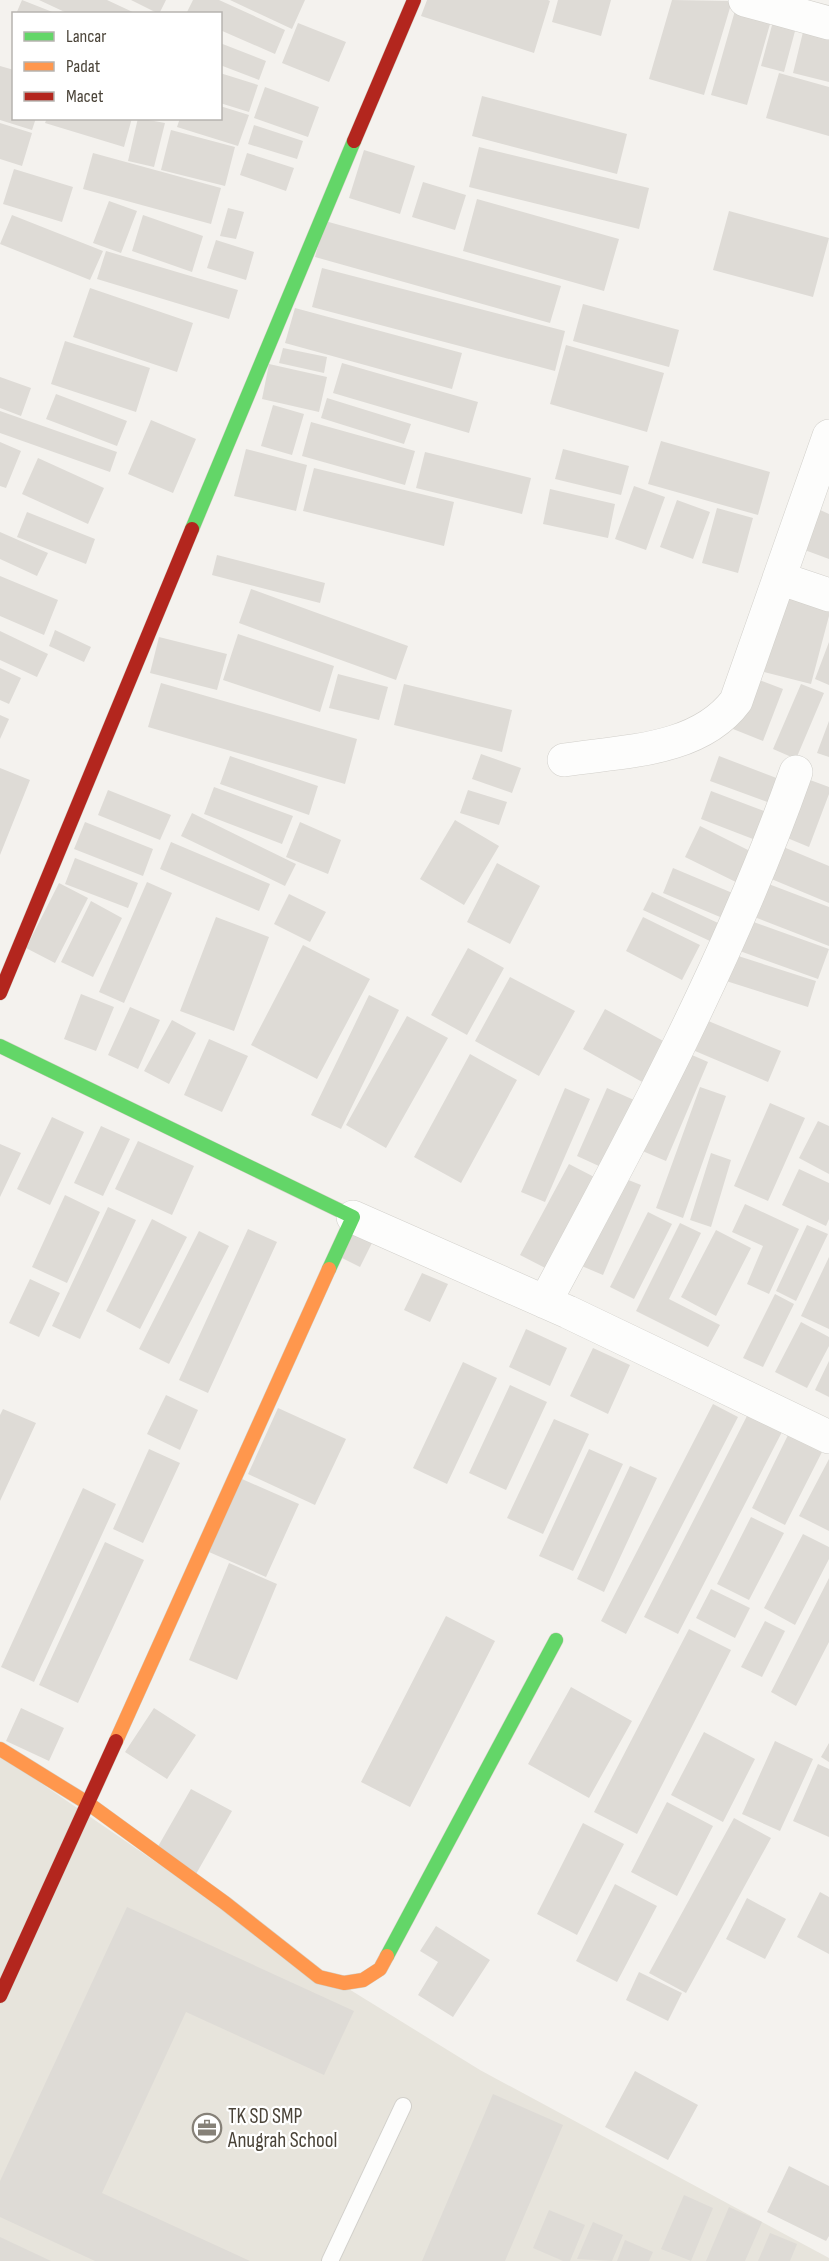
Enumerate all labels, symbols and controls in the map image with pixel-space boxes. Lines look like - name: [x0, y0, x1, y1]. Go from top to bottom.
- legend: [12, 12, 222, 120]
- text: Lancar: [66, 26, 106, 47]
- text: Padat: [66, 56, 101, 77]
- text: Macet: [66, 86, 104, 107]
- place label: TK SD SMP Anugrah School: [227, 2104, 337, 2153]
- office icon: TK SD SMP Anugrah School: [191, 2112, 223, 2144]

